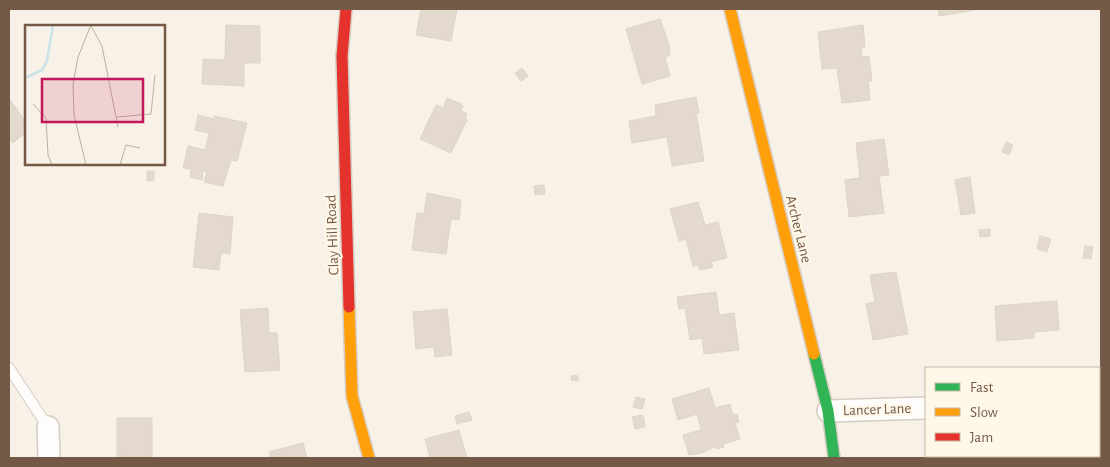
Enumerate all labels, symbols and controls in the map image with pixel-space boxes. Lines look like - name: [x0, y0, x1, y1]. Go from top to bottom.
- inset map: [25, 25, 165, 165]
- street label: Clay Hill Road: [324, 194, 341, 276]
- street label: Archer Lane: [783, 194, 814, 264]
- legend: [925, 367, 1100, 457]
- text: Fast: [970, 380, 994, 395]
- street label: Lancer Lane: [843, 401, 912, 418]
- text: Slow: [970, 405, 998, 420]
- text: Jam: [970, 430, 993, 445]

